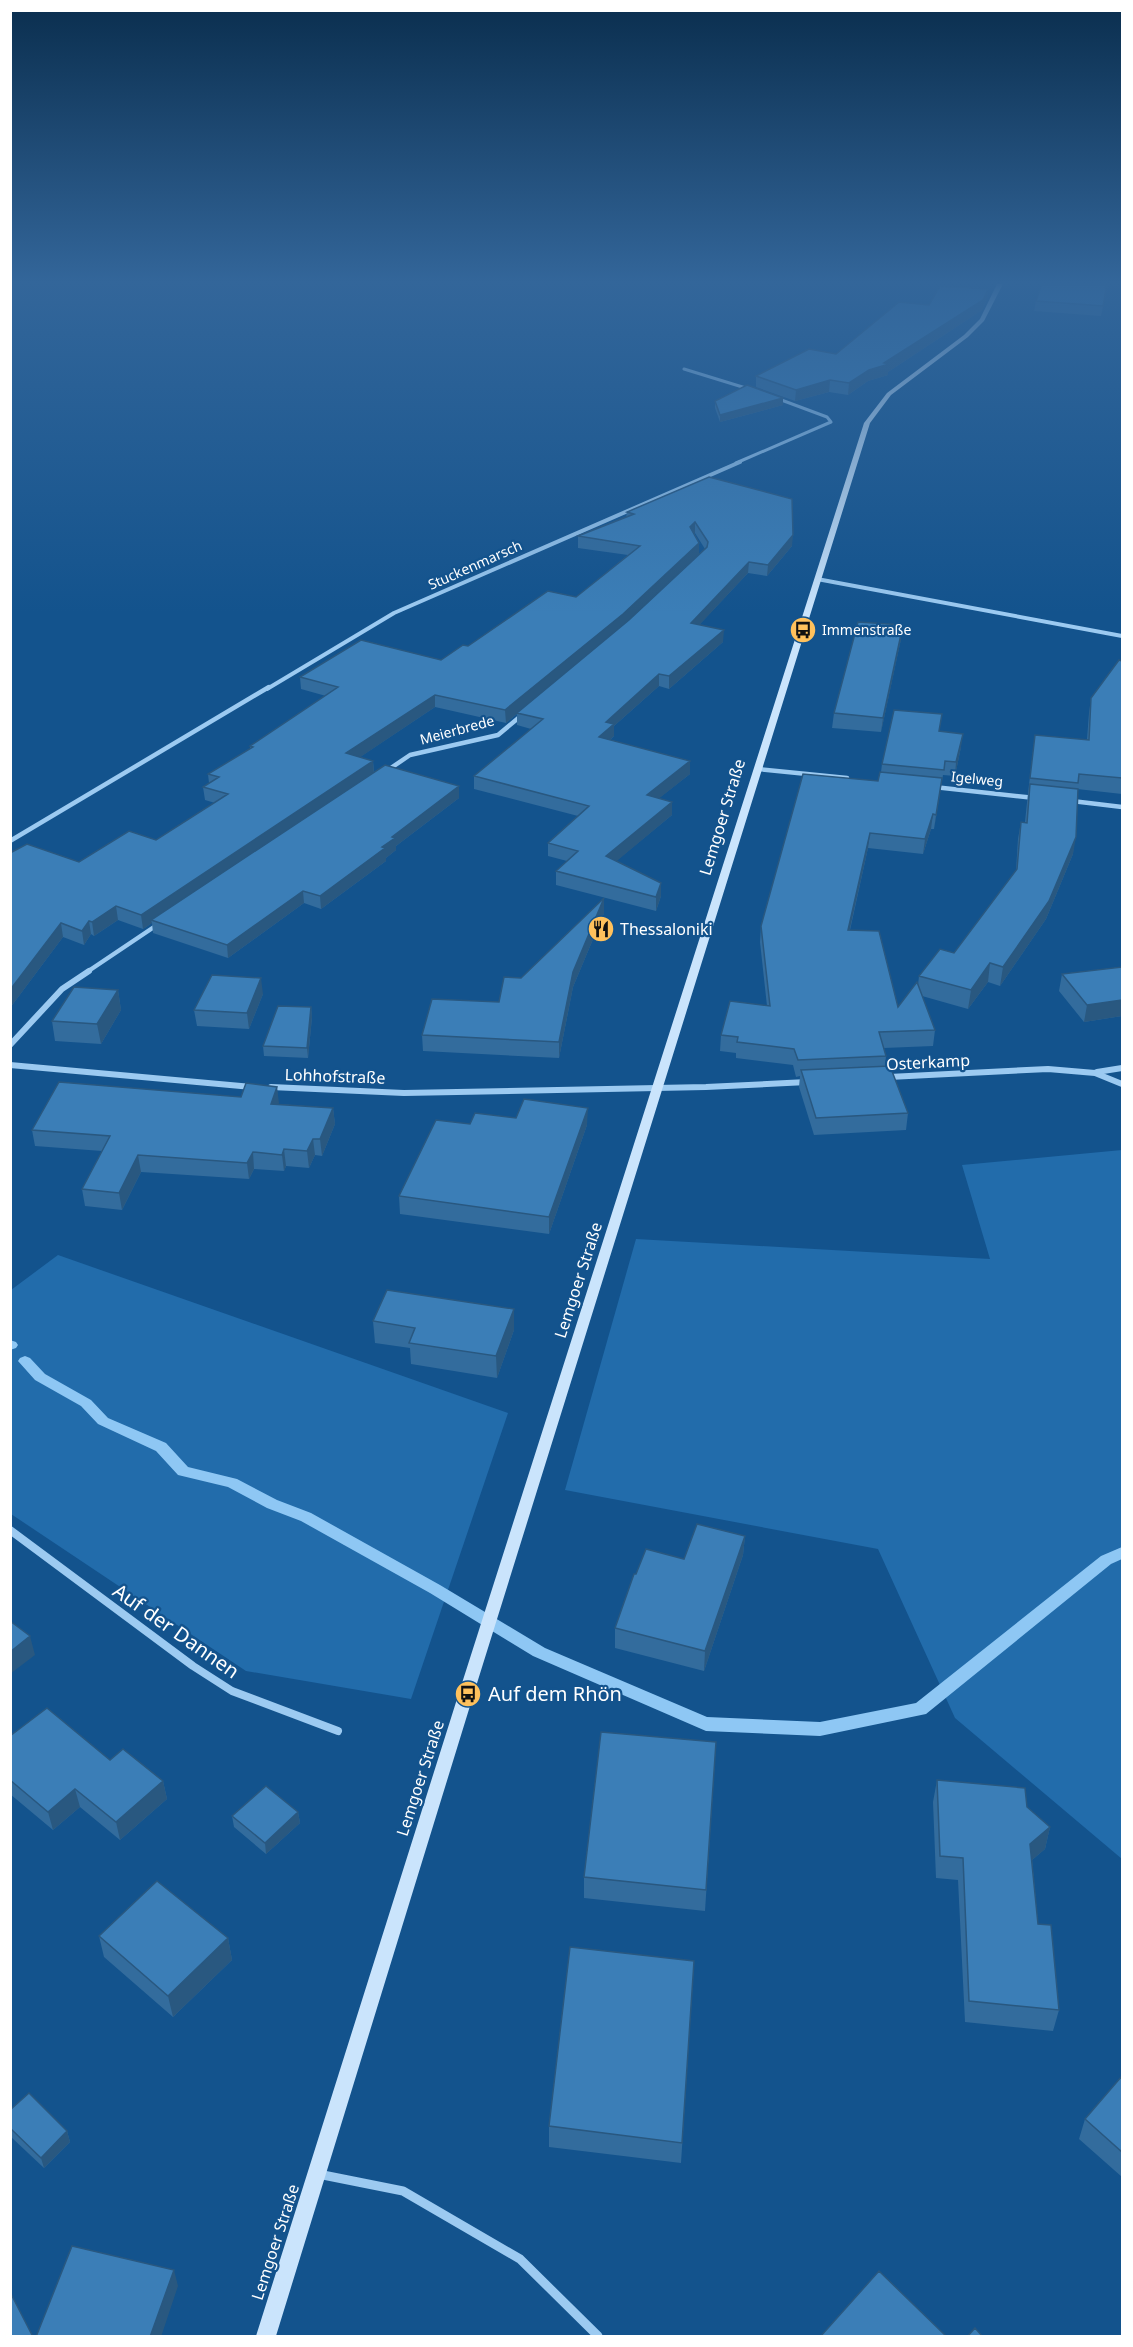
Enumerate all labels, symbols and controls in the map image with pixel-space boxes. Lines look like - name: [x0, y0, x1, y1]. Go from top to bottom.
- street label: Stuckenmarsch: [425, 535, 525, 594]
- bus stop icon: Immenstraße: [788, 615, 818, 645]
- place label: Immenstraße: [822, 620, 911, 639]
- street label: Meierbrede: [418, 710, 496, 749]
- street label: Lemgoer Straße: [694, 756, 750, 878]
- street label: Igelweg: [950, 766, 1004, 791]
- restaurant icon: Thessaloniki: [586, 914, 616, 944]
- place label: Thessaloniki: [620, 918, 713, 940]
- street label: Osterkamp: [886, 1049, 970, 1075]
- street label: Lohhofstraße: [284, 1063, 386, 1089]
- street label: Lemgoer Straße: [549, 1219, 607, 1341]
- street label: Auf der Dannen: [108, 1577, 245, 1684]
- bus stop icon: Auf dem Rhön: [453, 1679, 483, 1709]
- place label: Auf dem Rhön: [488, 1680, 622, 1707]
- street label: Lemgoer Straße: [391, 1717, 449, 1839]
- street label: Lemgoer Straße: [246, 2181, 304, 2303]

